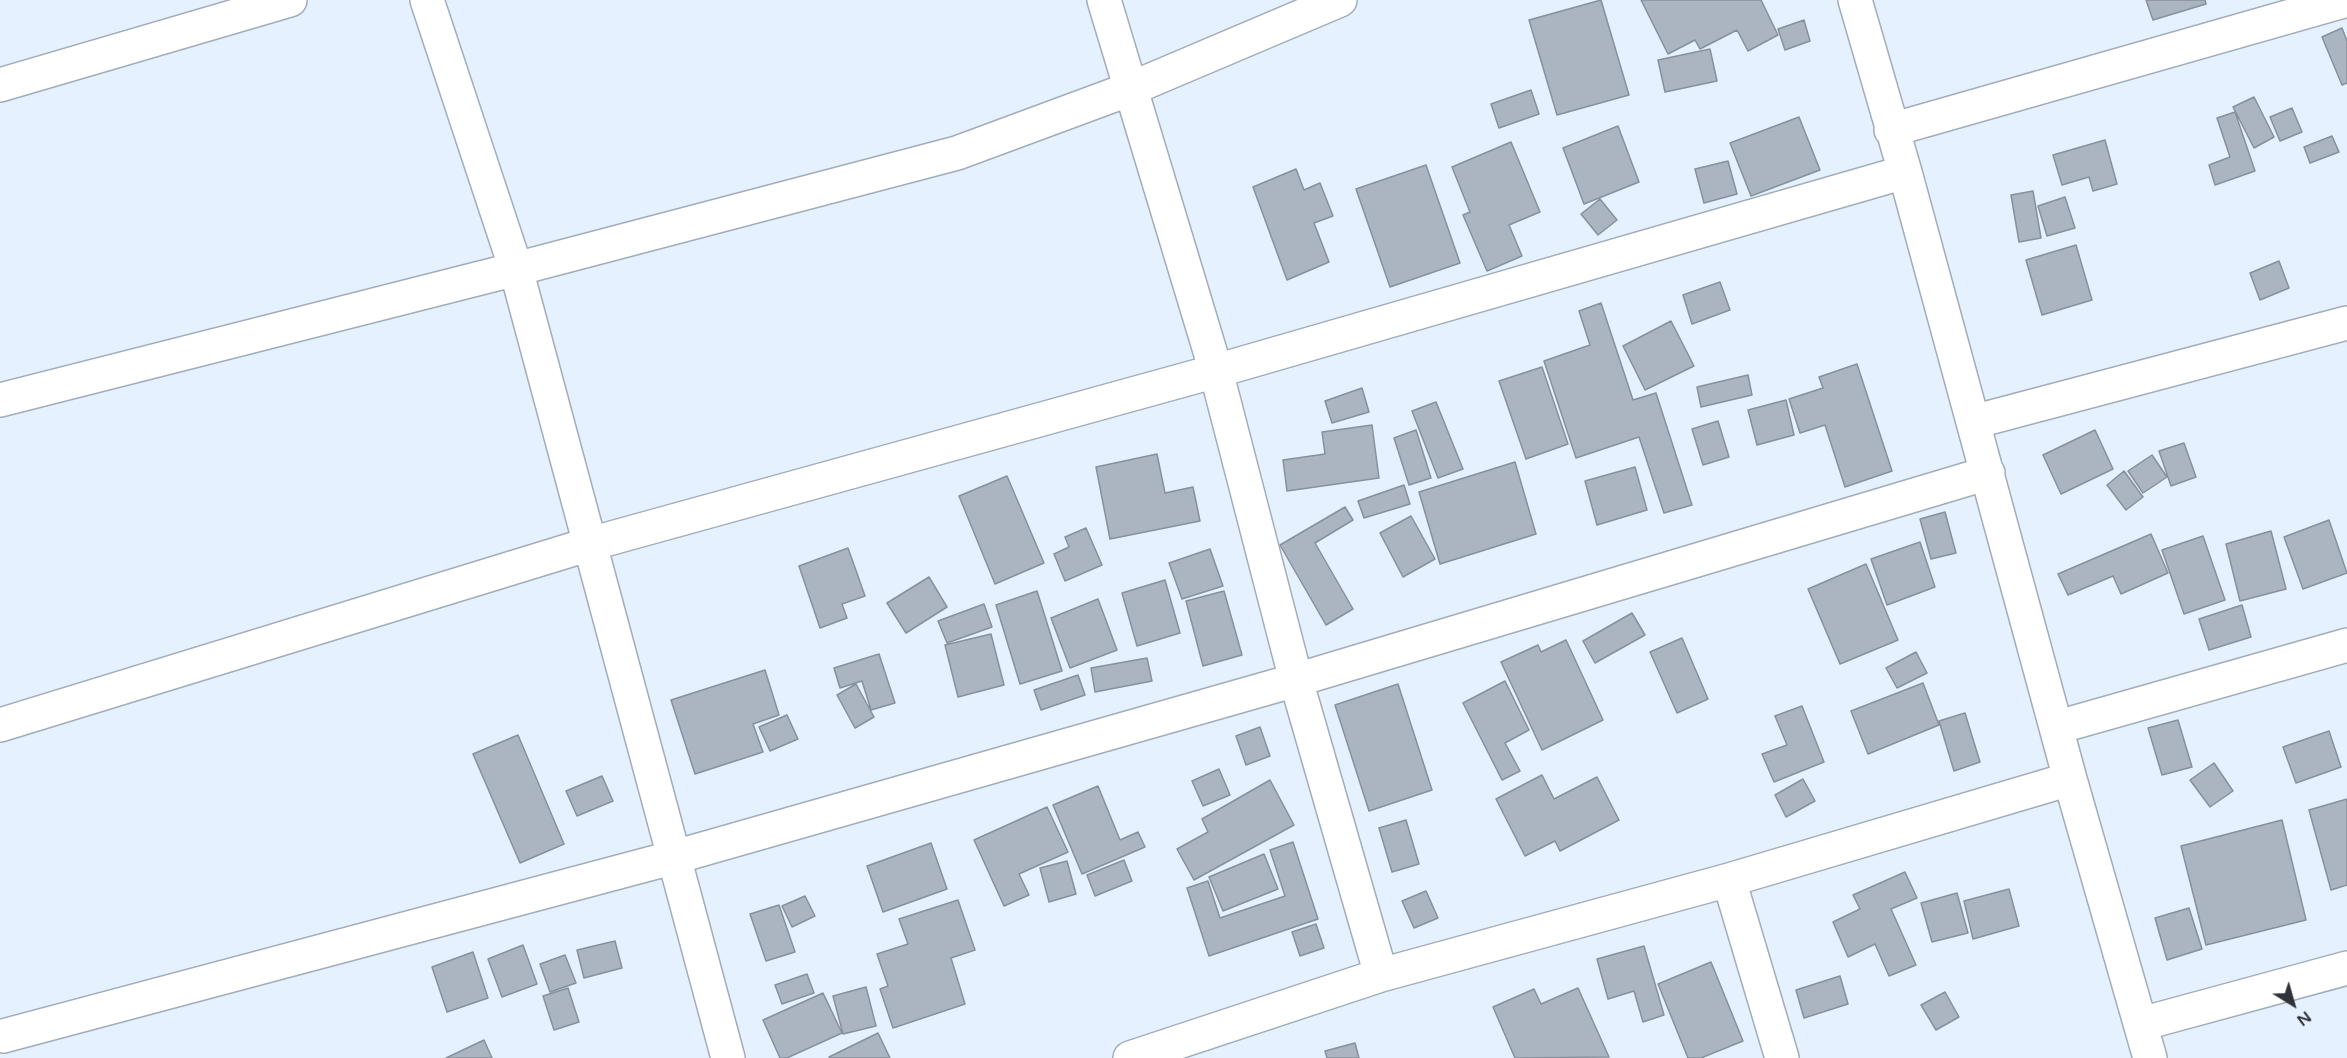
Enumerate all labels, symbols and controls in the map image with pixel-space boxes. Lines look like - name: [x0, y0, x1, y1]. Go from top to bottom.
- north arrow: [2263, 974, 2323, 1034]
- text: N: [2293, 1007, 2315, 1030]

